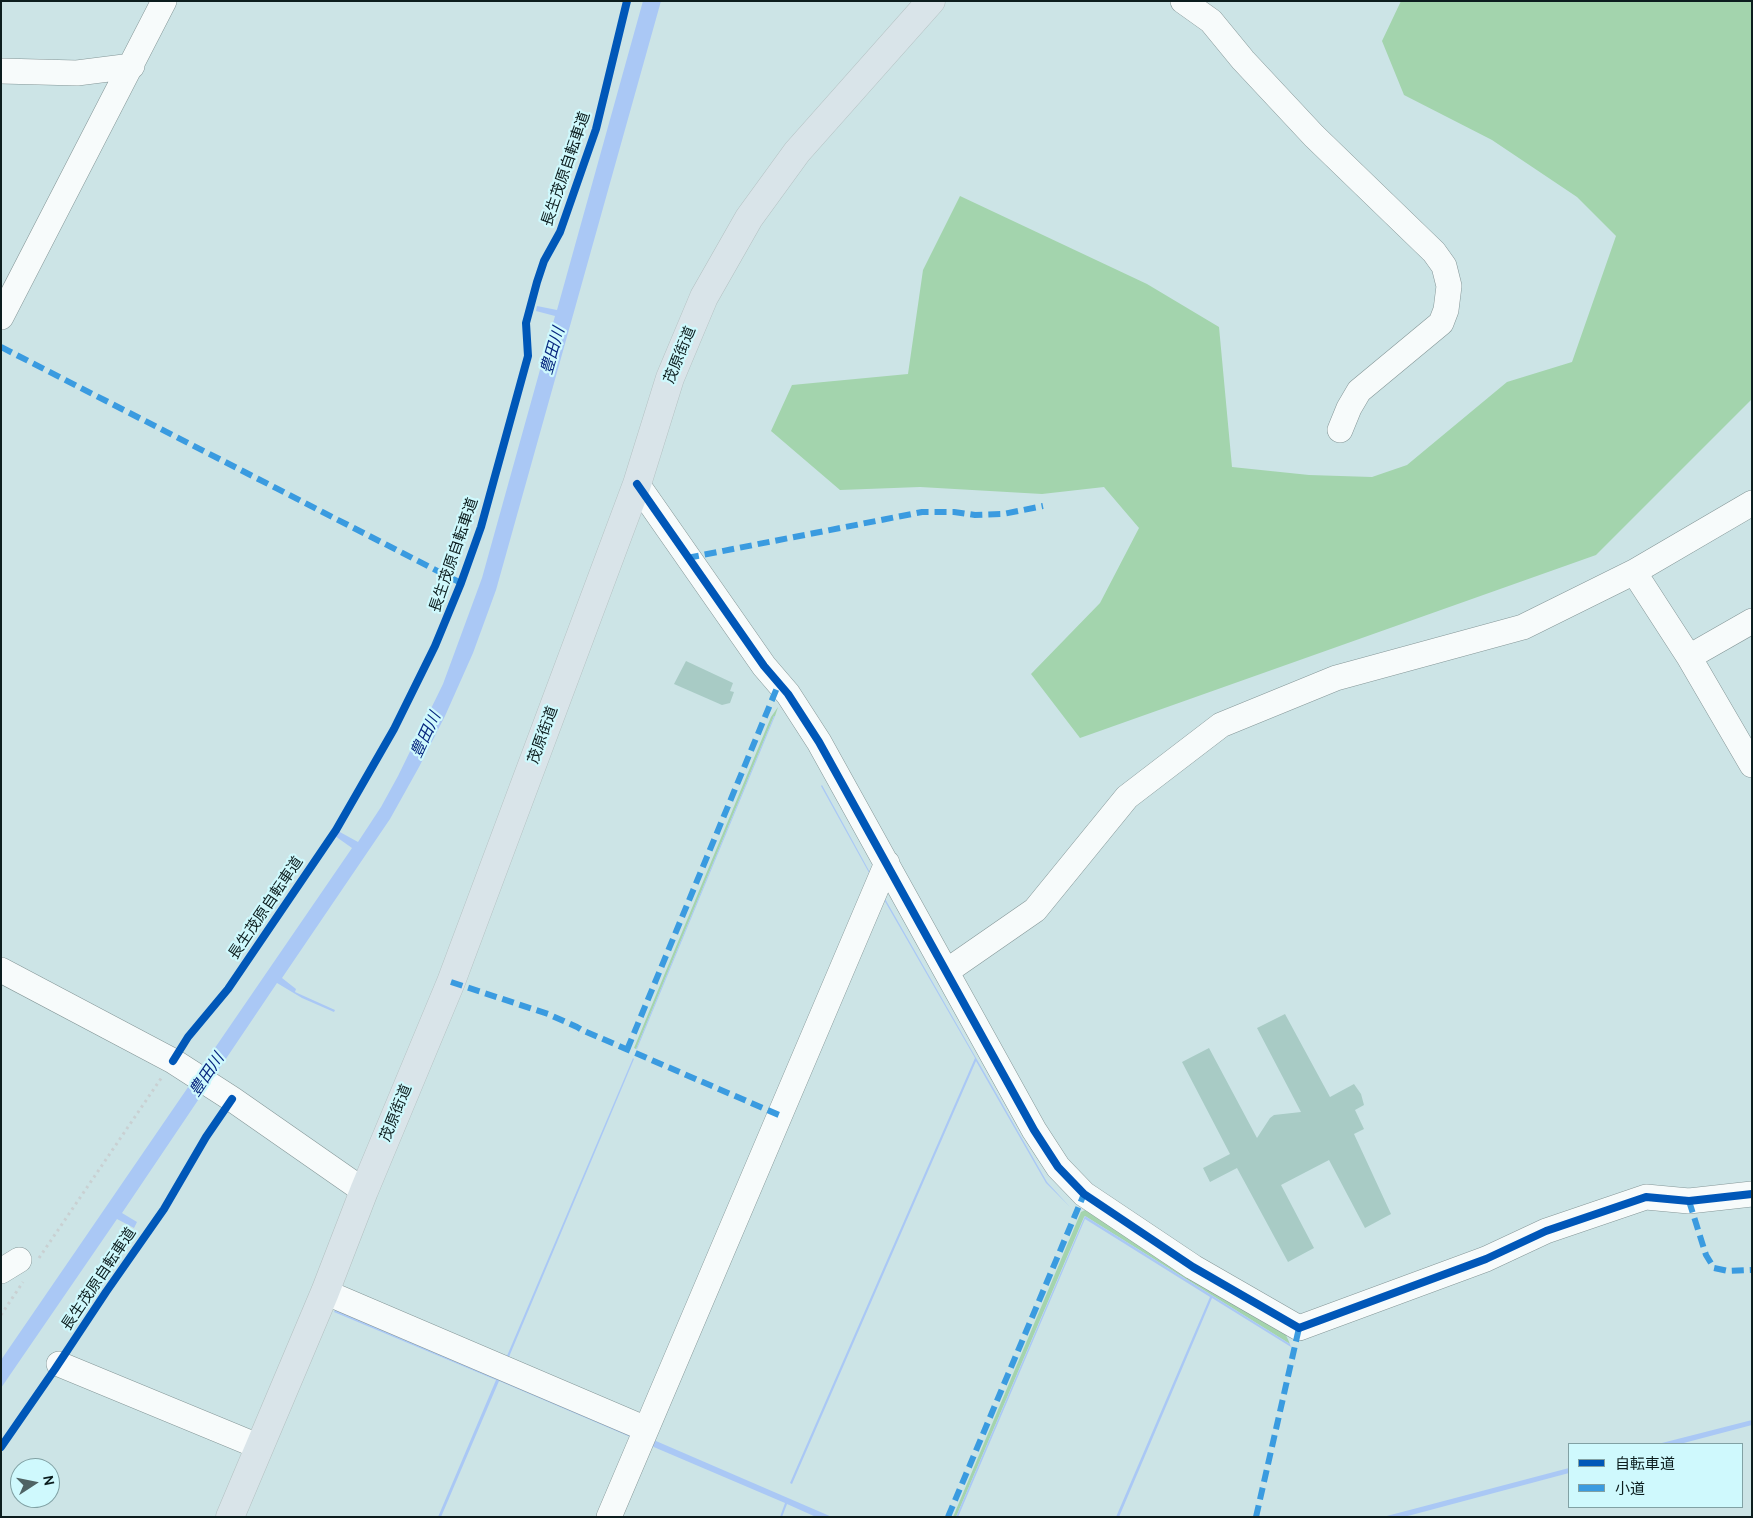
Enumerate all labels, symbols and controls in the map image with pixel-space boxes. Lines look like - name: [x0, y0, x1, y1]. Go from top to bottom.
- street label: 長生茂原自転車道: [538, 109, 594, 229]
- street label: 茂原街道: [660, 324, 700, 386]
- water label: 豊田川: [537, 325, 569, 377]
- street label: 長生茂原自転車道: [426, 495, 482, 615]
- street label: 茂原街道: [524, 704, 562, 766]
- water label: 豊田川: [407, 709, 445, 761]
- street label: 長生茂原自転車道: [225, 853, 307, 963]
- water label: 豊田川: [186, 1050, 228, 1100]
- street label: 茂原街道: [376, 1082, 416, 1144]
- street label: 長生茂原自転車道: [58, 1224, 140, 1334]
- legend: [1568, 1443, 1743, 1508]
- text: 自転車道: [1615, 1455, 1675, 1473]
- north arrow: [10, 1458, 60, 1508]
- text: N: [39, 1474, 59, 1487]
- text: 小道: [1615, 1480, 1645, 1498]

